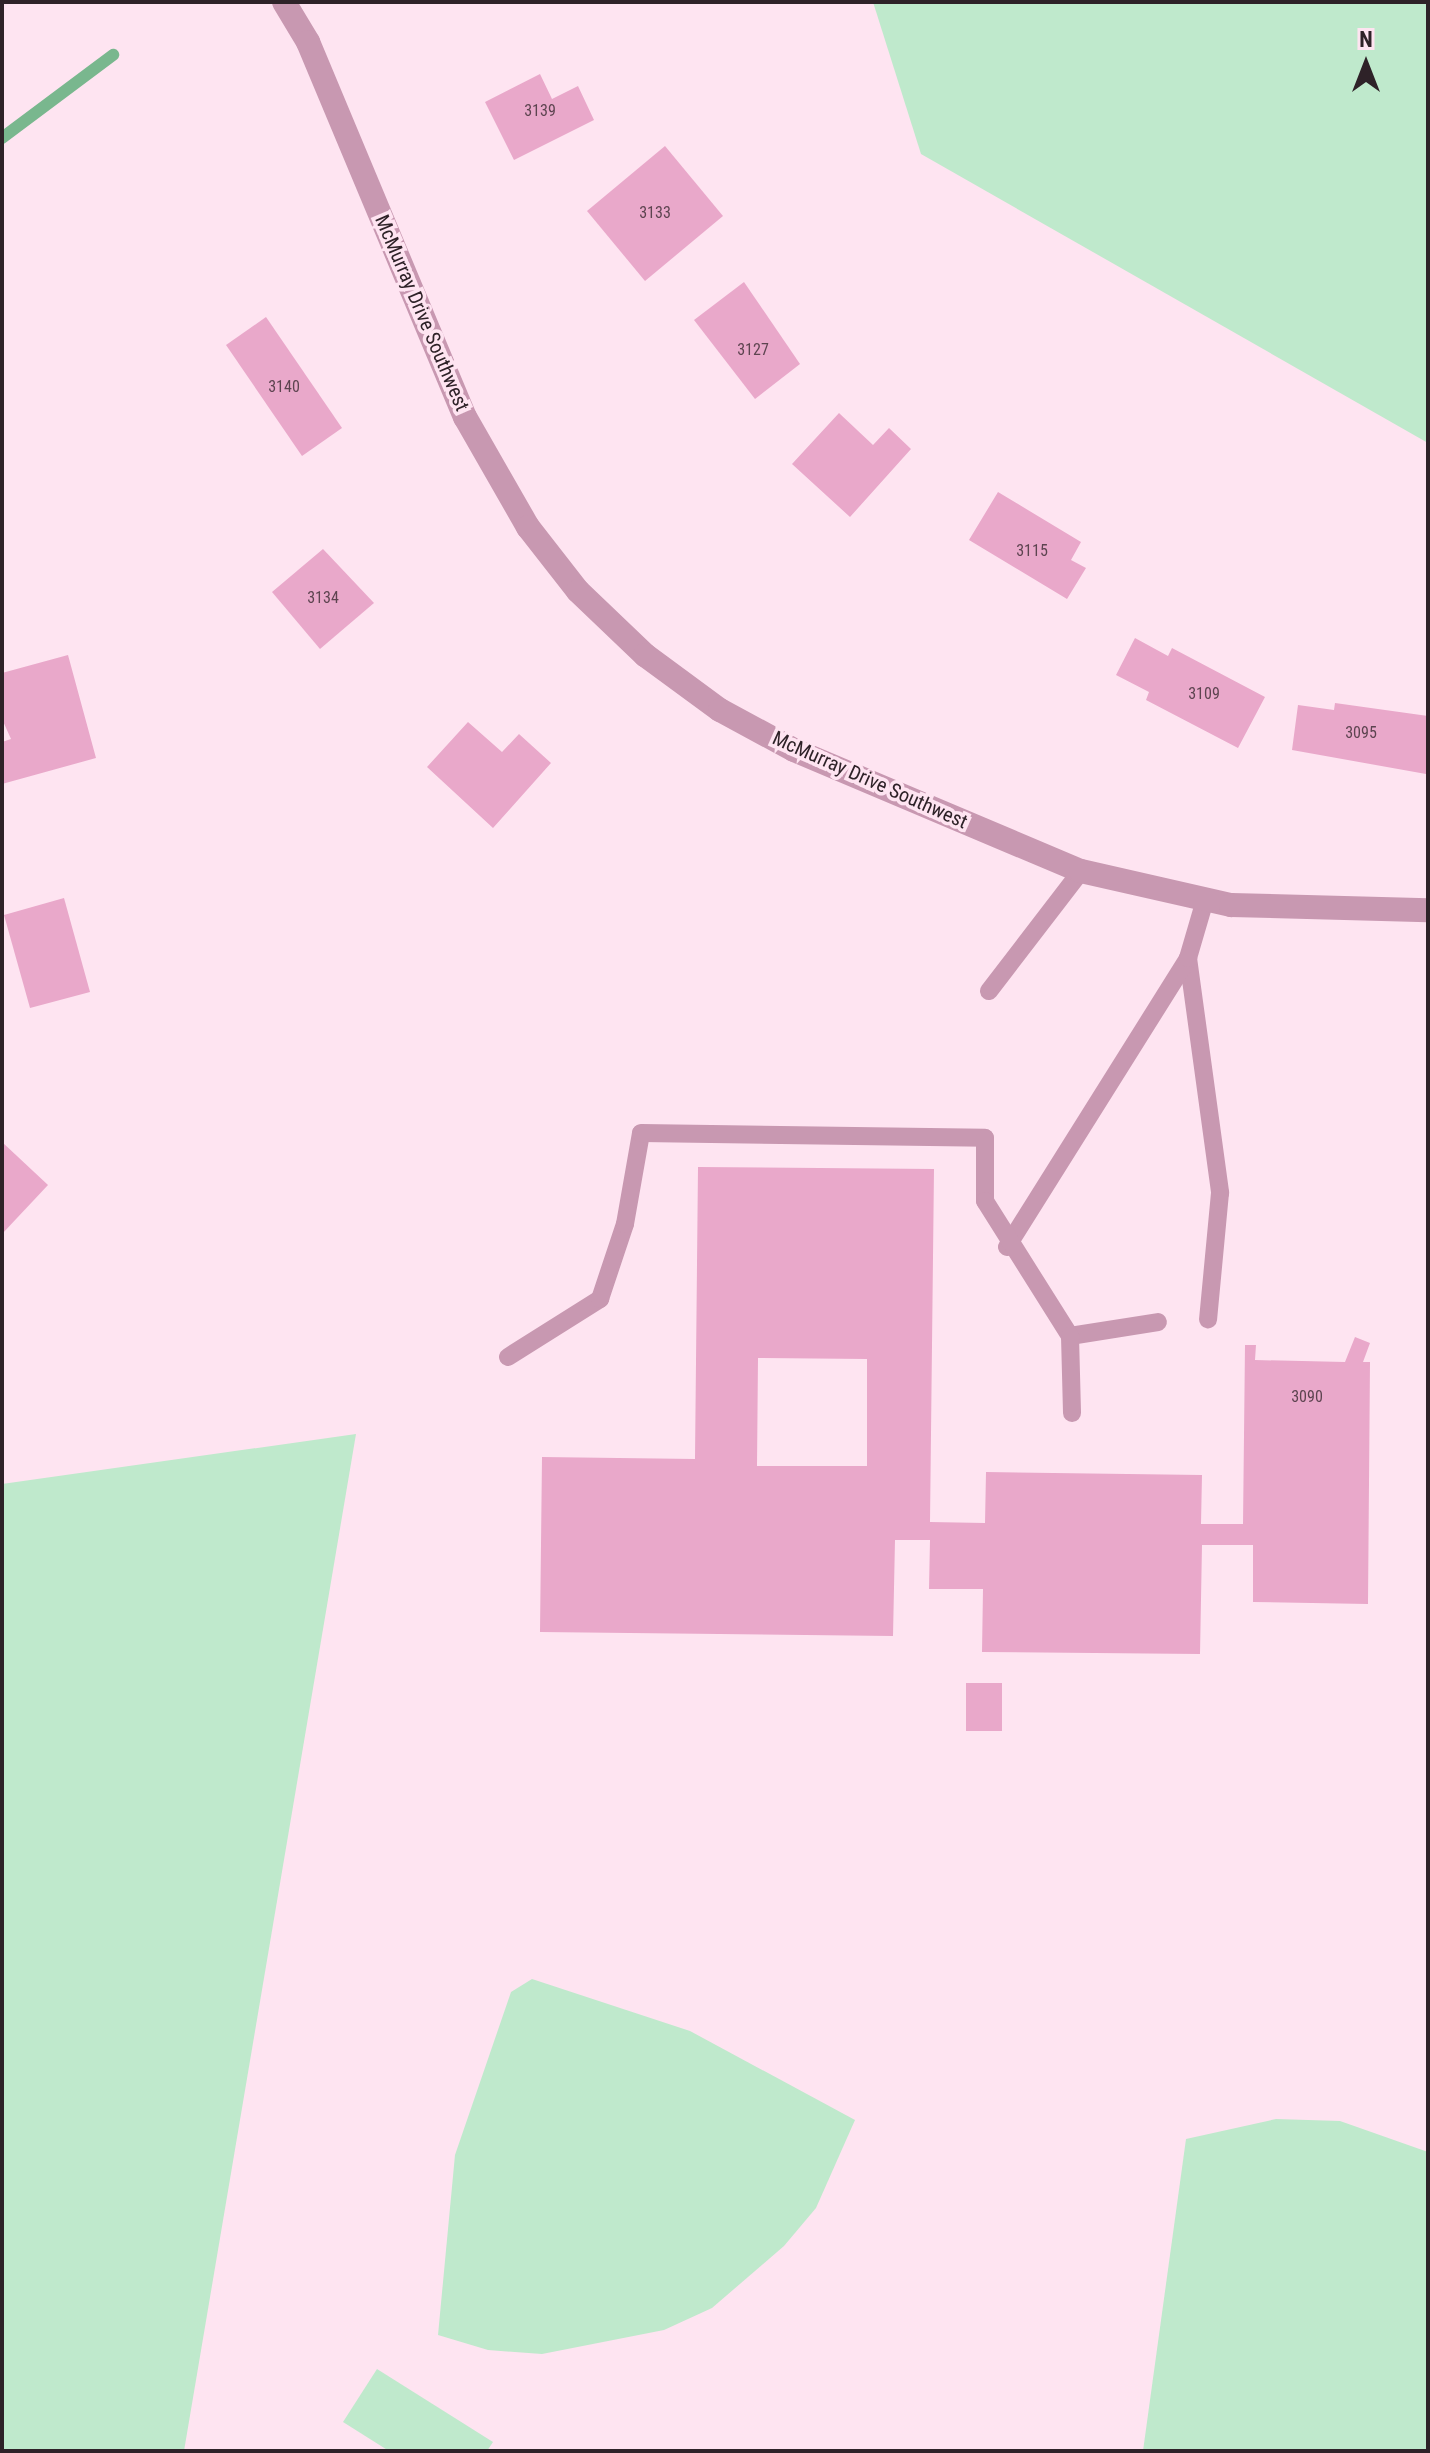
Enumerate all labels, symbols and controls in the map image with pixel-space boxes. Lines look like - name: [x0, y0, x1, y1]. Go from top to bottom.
- north arrow: [1326, 24, 1406, 104]
- text: N: [1359, 27, 1373, 52]
- house number: 3139: [524, 101, 556, 121]
- house number: 3133: [639, 203, 671, 223]
- street label: McMurray Drive Southwest: [370, 211, 474, 415]
- house number: 3127: [737, 340, 769, 360]
- house number: 3140: [268, 377, 300, 397]
- house number: 3115: [1016, 541, 1048, 561]
- house number: 3134: [307, 588, 339, 608]
- house number: 3109: [1188, 684, 1220, 704]
- house number: 3095: [1345, 723, 1377, 743]
- street label: McMurray Drive Southwest: [769, 726, 971, 834]
- house number: 3090: [1291, 1387, 1323, 1407]

